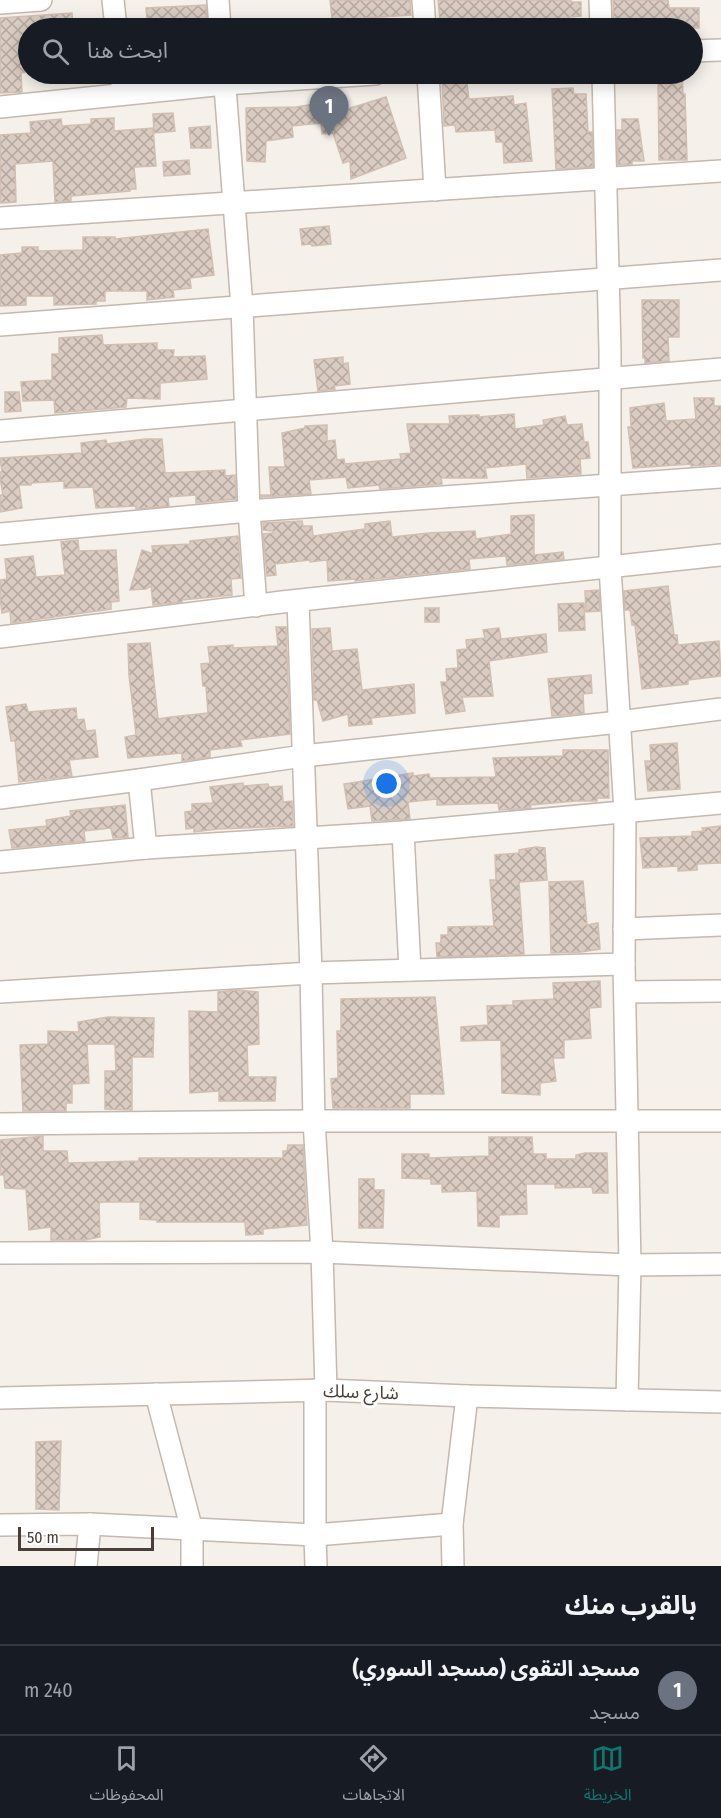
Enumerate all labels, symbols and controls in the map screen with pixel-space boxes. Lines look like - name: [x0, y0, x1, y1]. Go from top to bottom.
- search box: [18, 18, 703, 84]
- icon: search: [39, 35, 72, 68]
- text: ابحث هنا: [87, 37, 168, 64]
- pin: 1: [310, 86, 348, 136]
- your location: [372, 769, 401, 798]
- street label: شارع سلك: [323, 1380, 399, 1407]
- scale bar: [18, 1524, 154, 1552]
- text: 50 m: [27, 1528, 59, 1547]
- text: بالقرب منك: [565, 1590, 697, 1621]
- text: مسجد التقوى (مسجد السوري): [352, 1655, 640, 1682]
- text: 240 m: [24, 1678, 73, 1702]
- text: 1: [673, 1678, 682, 1702]
- text: مسجد: [589, 1700, 640, 1724]
- tab: المحفوظات: [89, 1742, 164, 1812]
- tab: الاتجاهات: [342, 1742, 405, 1812]
- tab: الخريطة: [584, 1742, 632, 1812]

